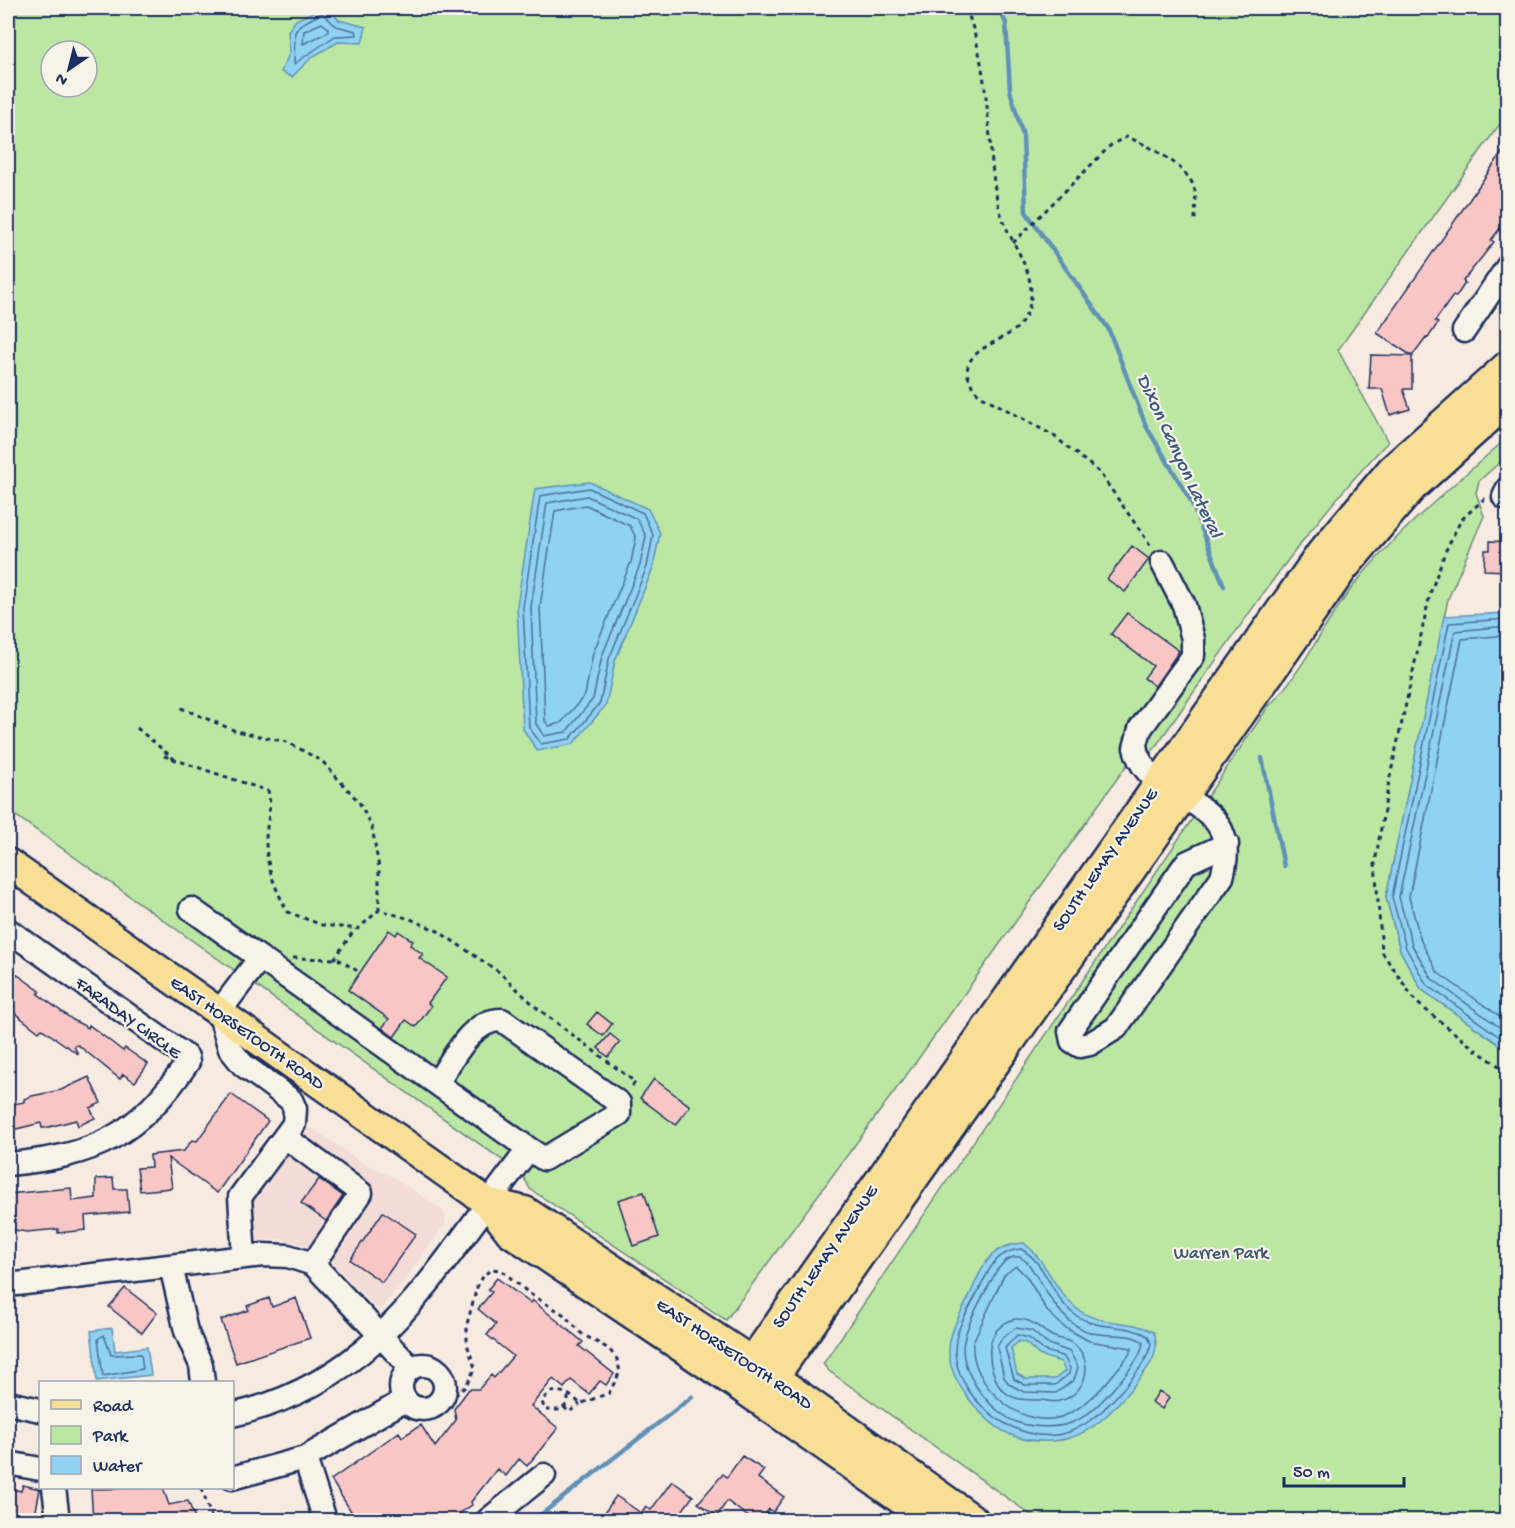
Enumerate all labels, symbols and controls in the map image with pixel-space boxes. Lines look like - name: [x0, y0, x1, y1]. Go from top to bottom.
- north arrow: [39, 39, 99, 99]
- text: N: [52, 67, 72, 89]
- water label: Dixon Canyon Lateral: [1130, 371, 1227, 543]
- street label: SOUTH LEMAY AVENUE: [1049, 784, 1164, 936]
- street label: FARADAY CIRCLE: [70, 973, 185, 1065]
- street label: EAST HORSETOOTH ROAD: [165, 973, 328, 1096]
- street label: SOUTH LEMAY AVENUE: [769, 1181, 884, 1333]
- park label: Warren Park: [1174, 1244, 1270, 1265]
- street label: EAST HORSETOOTH ROAD: [651, 1295, 816, 1415]
- legend: [39, 1381, 234, 1489]
- text: Road: [93, 1397, 134, 1418]
- text: Park: [92, 1427, 129, 1448]
- scale bar: [1284, 1450, 1404, 1488]
- text: Water: [93, 1457, 143, 1478]
- text: 50 m: [1293, 1463, 1330, 1484]

